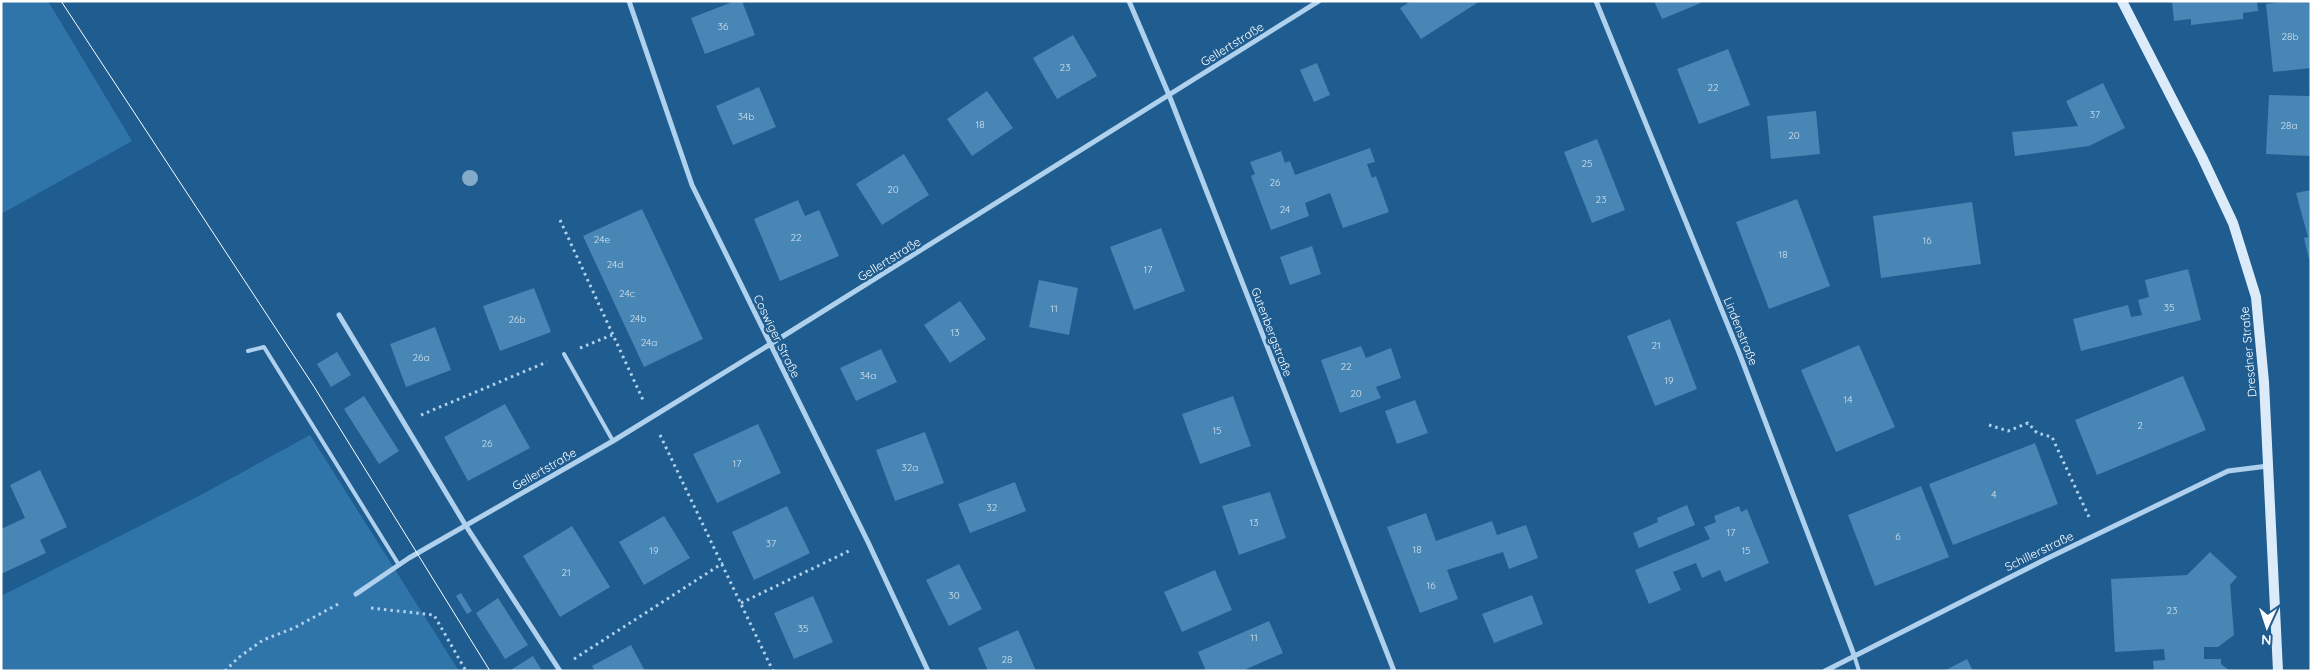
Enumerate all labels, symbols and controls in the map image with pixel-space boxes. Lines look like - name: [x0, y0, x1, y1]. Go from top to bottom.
- street label: Gellertstraße: [1198, 19, 1267, 69]
- house number: 36: [718, 20, 729, 33]
- house number: 28b: [2282, 30, 2299, 43]
- house number: 23: [1060, 61, 1070, 74]
- house number: 22: [1707, 81, 1719, 94]
- house number: 37: [2090, 108, 2100, 121]
- house number: 34b: [738, 110, 754, 123]
- house number: 18: [975, 118, 985, 131]
- house number: 28a: [2281, 119, 2298, 132]
- house number: 20: [1788, 129, 1800, 142]
- house number: 25: [1582, 157, 1593, 170]
- house number: 26: [1270, 176, 1281, 189]
- house number: 20: [887, 183, 899, 196]
- house number: 23: [1596, 193, 1606, 206]
- house number: 24: [1280, 203, 1290, 216]
- house number: 22: [790, 231, 802, 244]
- house number: 24e: [594, 233, 611, 246]
- street label: Gellertstraße: [855, 234, 924, 284]
- house number: 16: [1922, 234, 1932, 247]
- house number: 18: [1778, 248, 1788, 261]
- house number: 24d: [607, 258, 623, 271]
- house number: 17: [1144, 263, 1152, 276]
- street label: Gutenbergstraße: [1248, 285, 1296, 379]
- house number: 24c: [619, 287, 635, 300]
- street label: Coswiger Straße: [750, 292, 804, 380]
- street label: Lindenstraße: [1720, 295, 1762, 368]
- house number: 35: [2164, 301, 2174, 314]
- house number: 11: [1050, 302, 1058, 315]
- street label: Dresdner Straße: [2237, 306, 2259, 398]
- house number: 24b: [630, 312, 646, 325]
- house number: 26b: [509, 313, 525, 326]
- house number: 13: [951, 326, 959, 339]
- house number: 24a: [641, 336, 657, 349]
- house number: 21: [1651, 339, 1661, 352]
- house number: 26a: [413, 351, 429, 364]
- house number: 22: [1340, 360, 1352, 373]
- house number: 34a: [860, 369, 876, 382]
- house number: 19: [1664, 374, 1674, 387]
- house number: 20: [1350, 387, 1362, 400]
- house number: 14: [1844, 393, 1852, 406]
- house number: 2: [2137, 419, 2143, 432]
- house number: 15: [1212, 424, 1222, 437]
- house number: 26: [482, 437, 493, 450]
- street label: Gellertstraße: [509, 444, 579, 493]
- house number: 17: [733, 457, 741, 470]
- house number: 32a: [902, 461, 918, 474]
- house number: 4: [1991, 488, 1997, 501]
- house number: 32: [987, 501, 998, 514]
- house number: 13: [1250, 516, 1258, 529]
- house number: 17: [1727, 526, 1735, 539]
- street label: Schillerstraße: [2002, 528, 2076, 574]
- house number: 6: [1895, 530, 1901, 543]
- house number: 37: [766, 537, 776, 550]
- house number: 18: [1412, 543, 1422, 556]
- house number: 19: [649, 544, 659, 557]
- house number: 15: [1741, 544, 1751, 557]
- house number: 21: [561, 566, 571, 579]
- house number: 16: [1426, 579, 1436, 592]
- house number: 30: [948, 589, 960, 602]
- north arrow: [2242, 602, 2292, 652]
- house number: 23: [2167, 604, 2177, 617]
- house number: 35: [798, 622, 808, 635]
- house number: 11: [1250, 631, 1258, 644]
- text: N: [2261, 631, 2272, 649]
- house number: 28: [1002, 653, 1012, 666]

